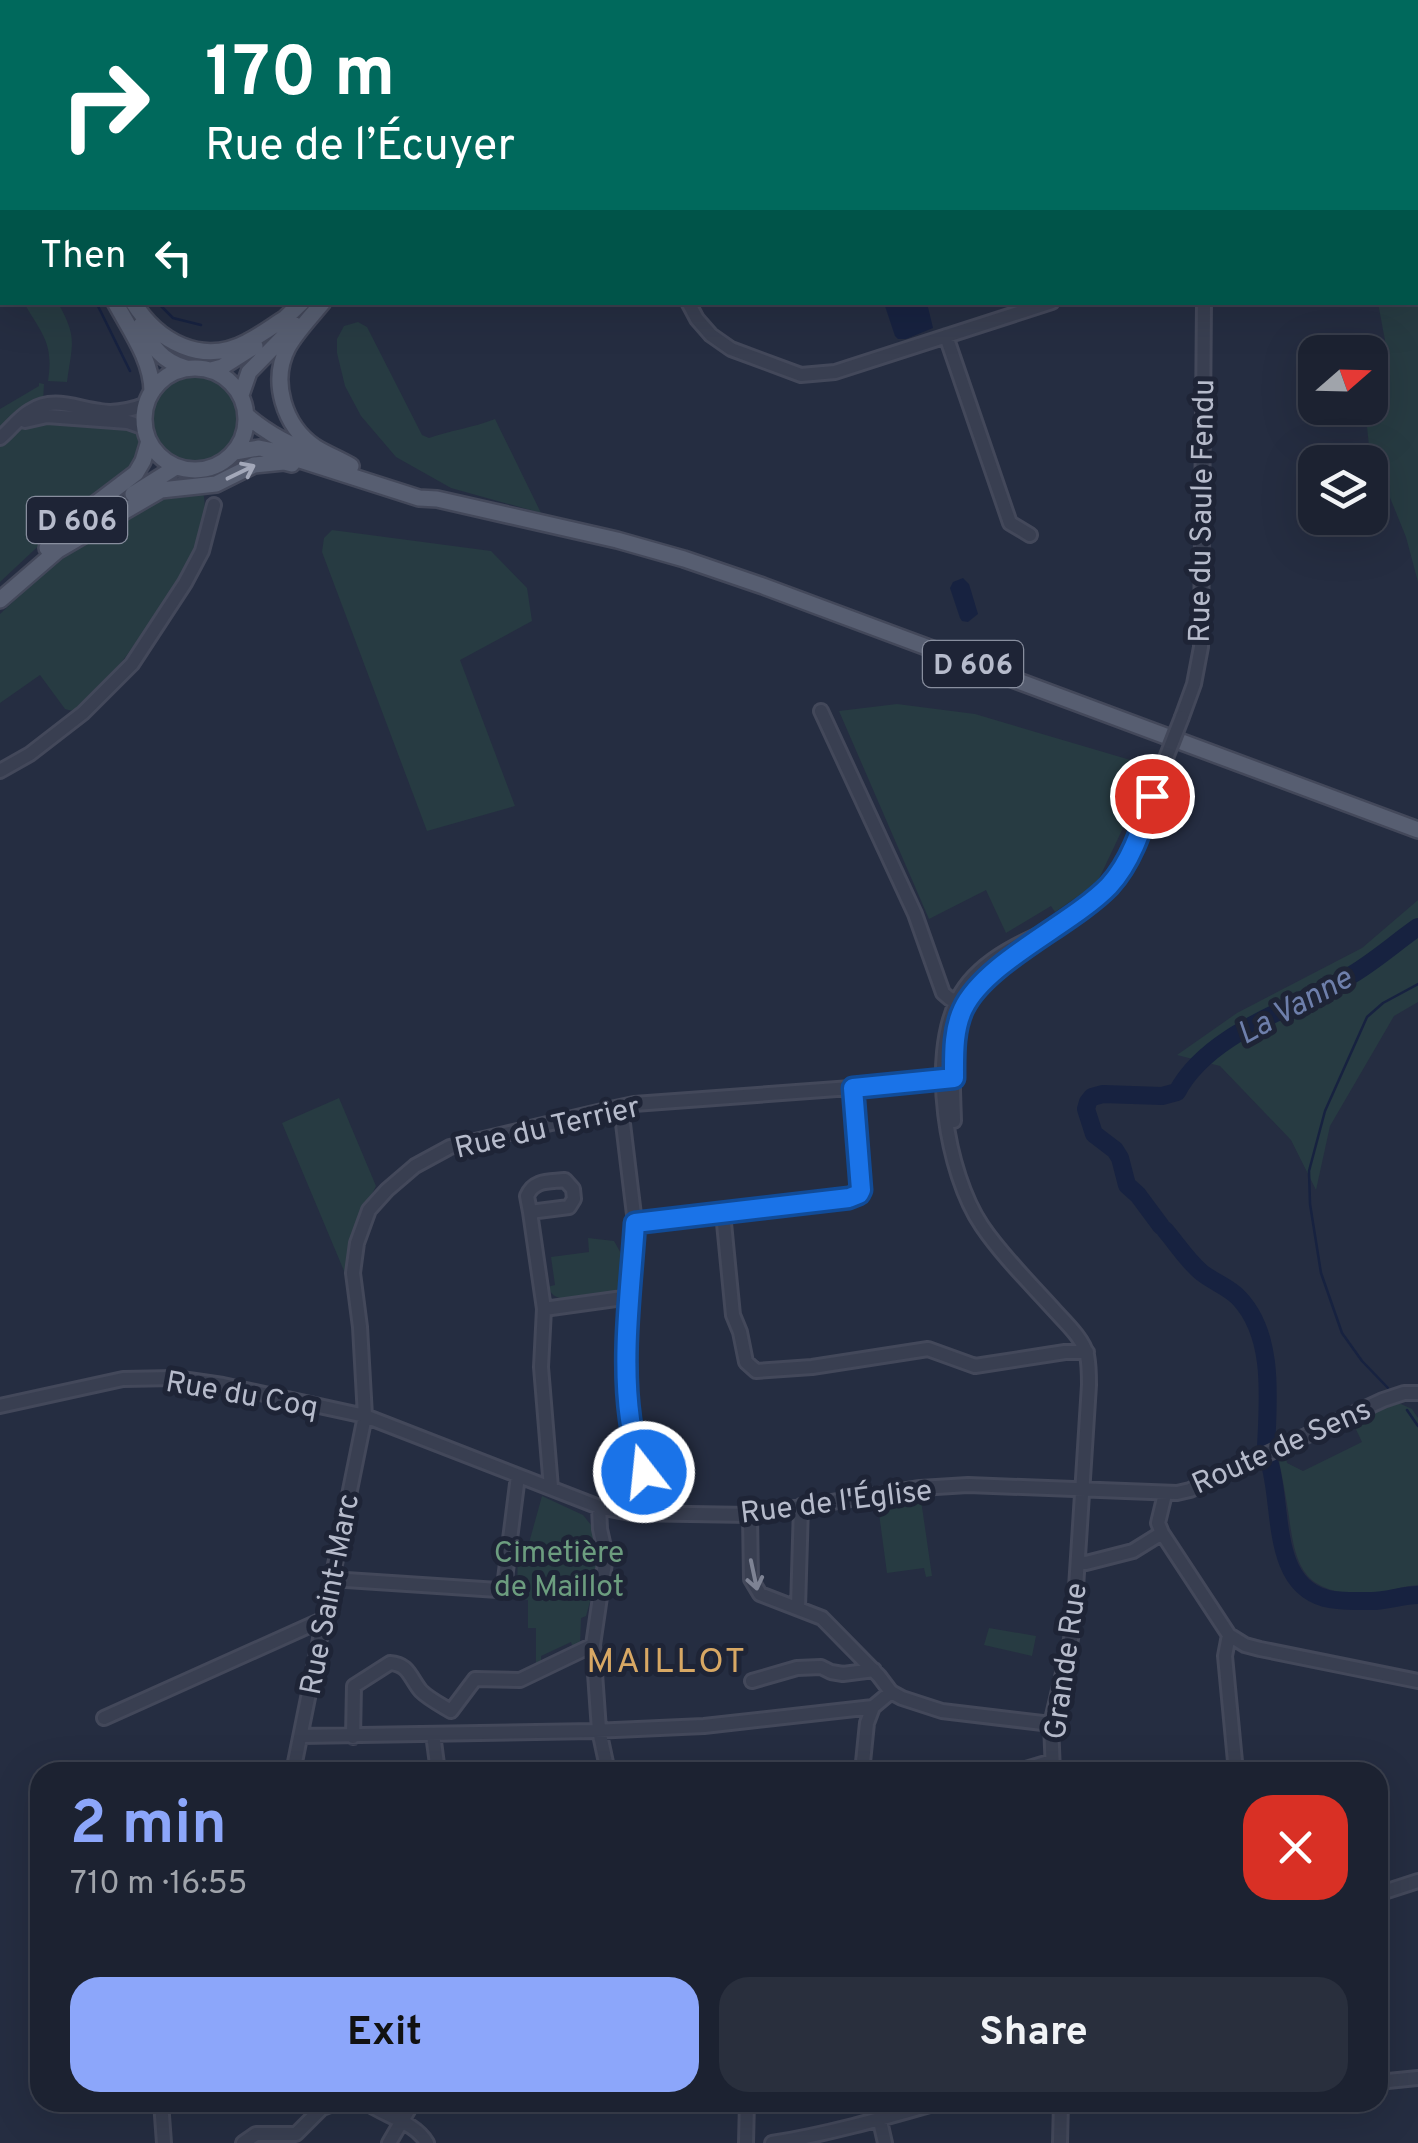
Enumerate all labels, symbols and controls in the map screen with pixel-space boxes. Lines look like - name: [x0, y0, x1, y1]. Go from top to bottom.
- text: 170 m: [205, 32, 395, 121]
- icon: right: [40, 40, 170, 170]
- text: Rue de l’Écuyer: [205, 119, 515, 176]
- icon: left: [146, 230, 201, 285]
- text: Then: [40, 233, 126, 282]
- north arrow: [1298, 335, 1388, 425]
- map controls: [1298, 335, 1388, 535]
- street label: Rue du Saule Fendu: [1183, 379, 1224, 643]
- button: layers: [1298, 445, 1388, 535]
- one-way arrow: [226, 462, 255, 481]
- road number: D 606: [27, 497, 127, 543]
- road number: D 606: [923, 641, 1023, 687]
- pin: [1110, 754, 1195, 839]
- icon: arrive: [1125, 769, 1180, 824]
- water label: La Vanne: [1231, 959, 1360, 1056]
- street label: Rue du Terrier: [451, 1090, 644, 1169]
- street label: Rue du Coq: [163, 1365, 321, 1428]
- street label: Route de Sens: [1187, 1392, 1377, 1504]
- position arrow: [592, 1420, 696, 1524]
- street label: Rue de l'Église: [738, 1471, 934, 1534]
- street label: Rue Saint-Marc: [294, 1491, 369, 1698]
- park label: Cimetière de Maillot: [494, 1536, 624, 1607]
- one-way arrow: [746, 1559, 765, 1591]
- street label: Grande Rue: [1038, 1581, 1097, 1742]
- district label: MAILLOT: [586, 1641, 748, 1685]
- text: 2 min: [70, 1789, 227, 1865]
- button: close: [1243, 1795, 1348, 1900]
- text: 710 m · 16:55: [70, 1865, 247, 1905]
- button: Exit: [70, 1977, 699, 2092]
- button: Share: [719, 1977, 1348, 2092]

